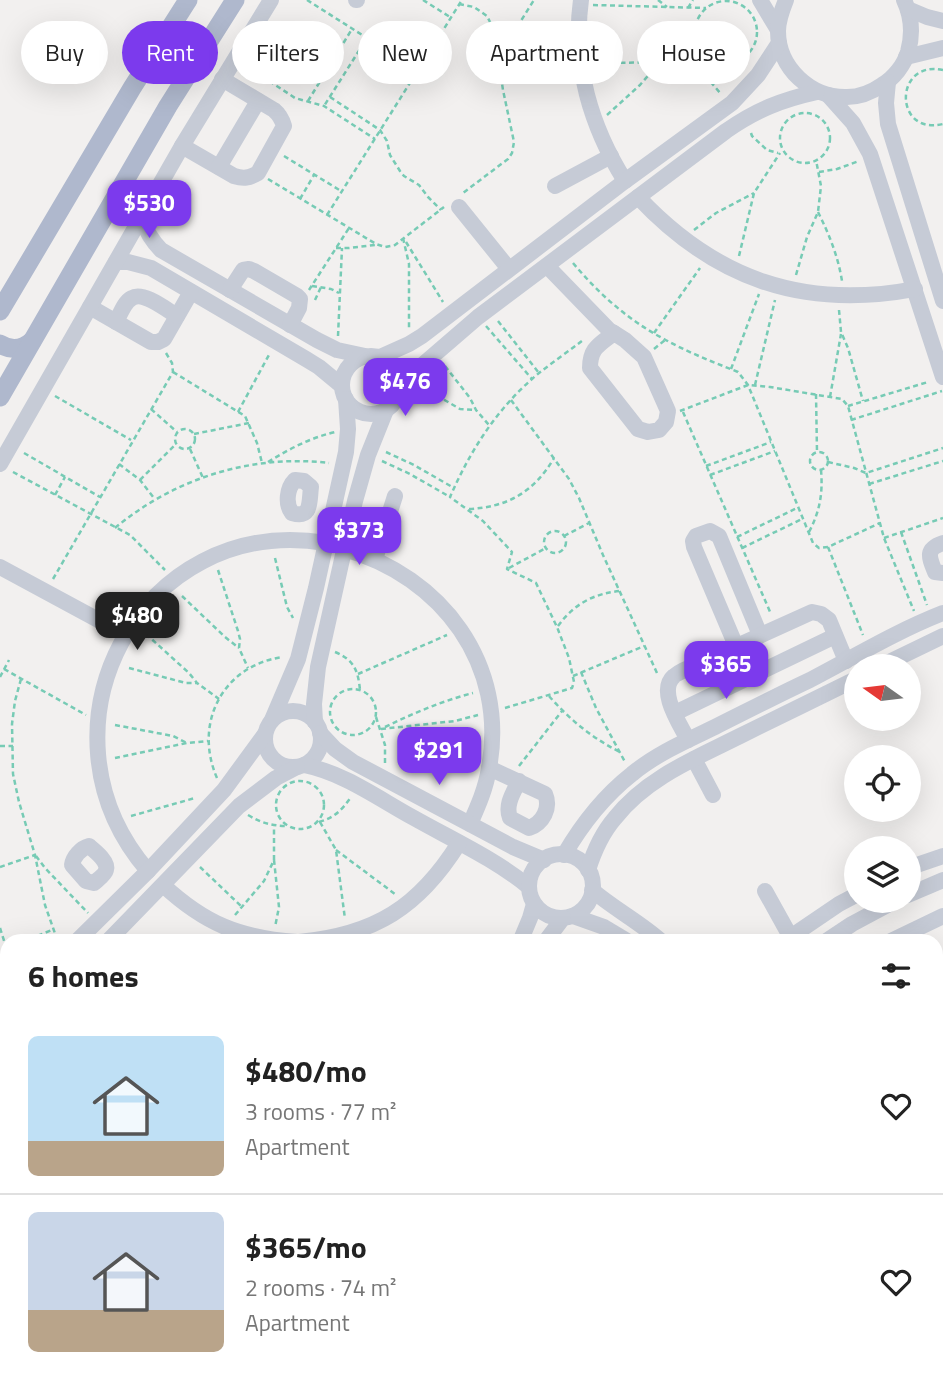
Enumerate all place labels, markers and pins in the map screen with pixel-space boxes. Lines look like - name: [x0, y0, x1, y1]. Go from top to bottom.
- pin: $530: [108, 180, 190, 240]
- pin: $476: [364, 358, 446, 418]
- pin: $373: [318, 508, 400, 567]
- pin: $480: [96, 592, 178, 652]
- pin: $365: [685, 642, 767, 701]
- pin: $291: [398, 728, 480, 787]

